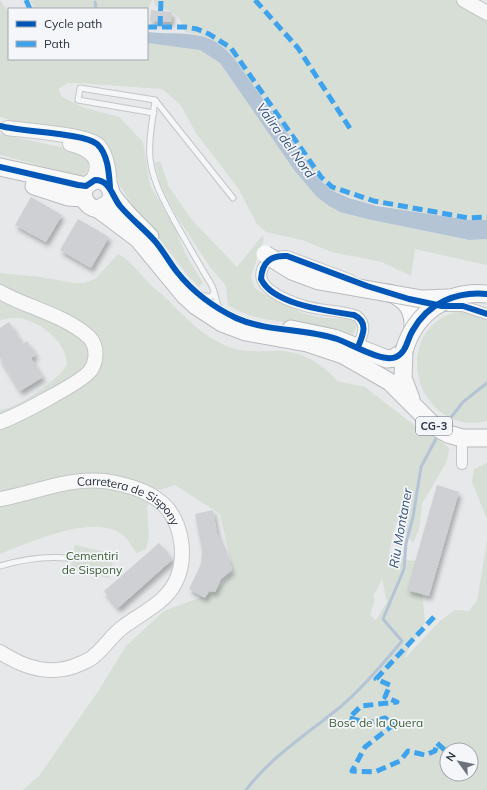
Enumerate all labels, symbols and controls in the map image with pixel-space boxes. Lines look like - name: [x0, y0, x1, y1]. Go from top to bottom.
- legend: [8, 8, 148, 60]
- text: Cycle path: [44, 16, 102, 31]
- text: Path: [44, 36, 70, 51]
- water label: Valira del Nord: [253, 99, 319, 181]
- road number: CG-3: [416, 417, 452, 435]
- street label: Carretera de Sispony: [76, 473, 184, 528]
- water label: Riu Montaner: [385, 486, 415, 569]
- park label: Cementiri de Sispony: [62, 548, 123, 577]
- park label: Bosc de la Quera: [329, 715, 423, 730]
- north arrow: [439, 742, 479, 782]
- text: N: [442, 749, 459, 764]

